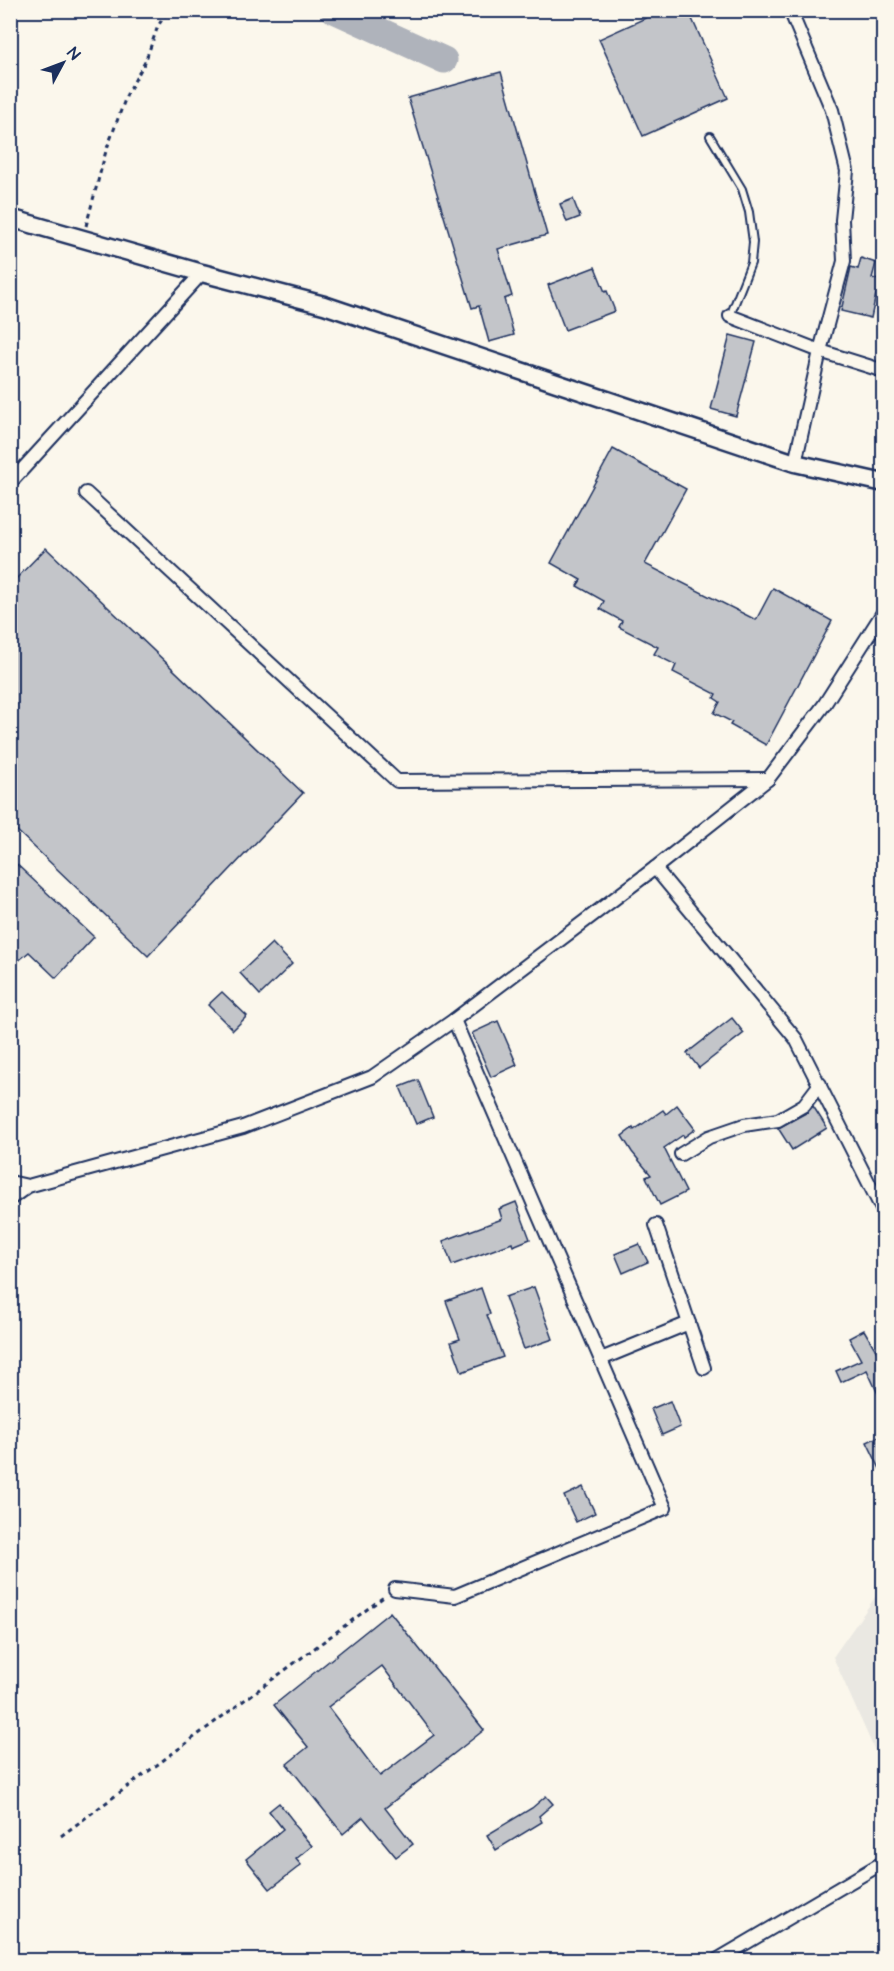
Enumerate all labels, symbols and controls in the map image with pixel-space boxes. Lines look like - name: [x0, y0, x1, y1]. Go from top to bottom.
- north arrow: [33, 33, 93, 93]
- text: N: [62, 43, 85, 65]

